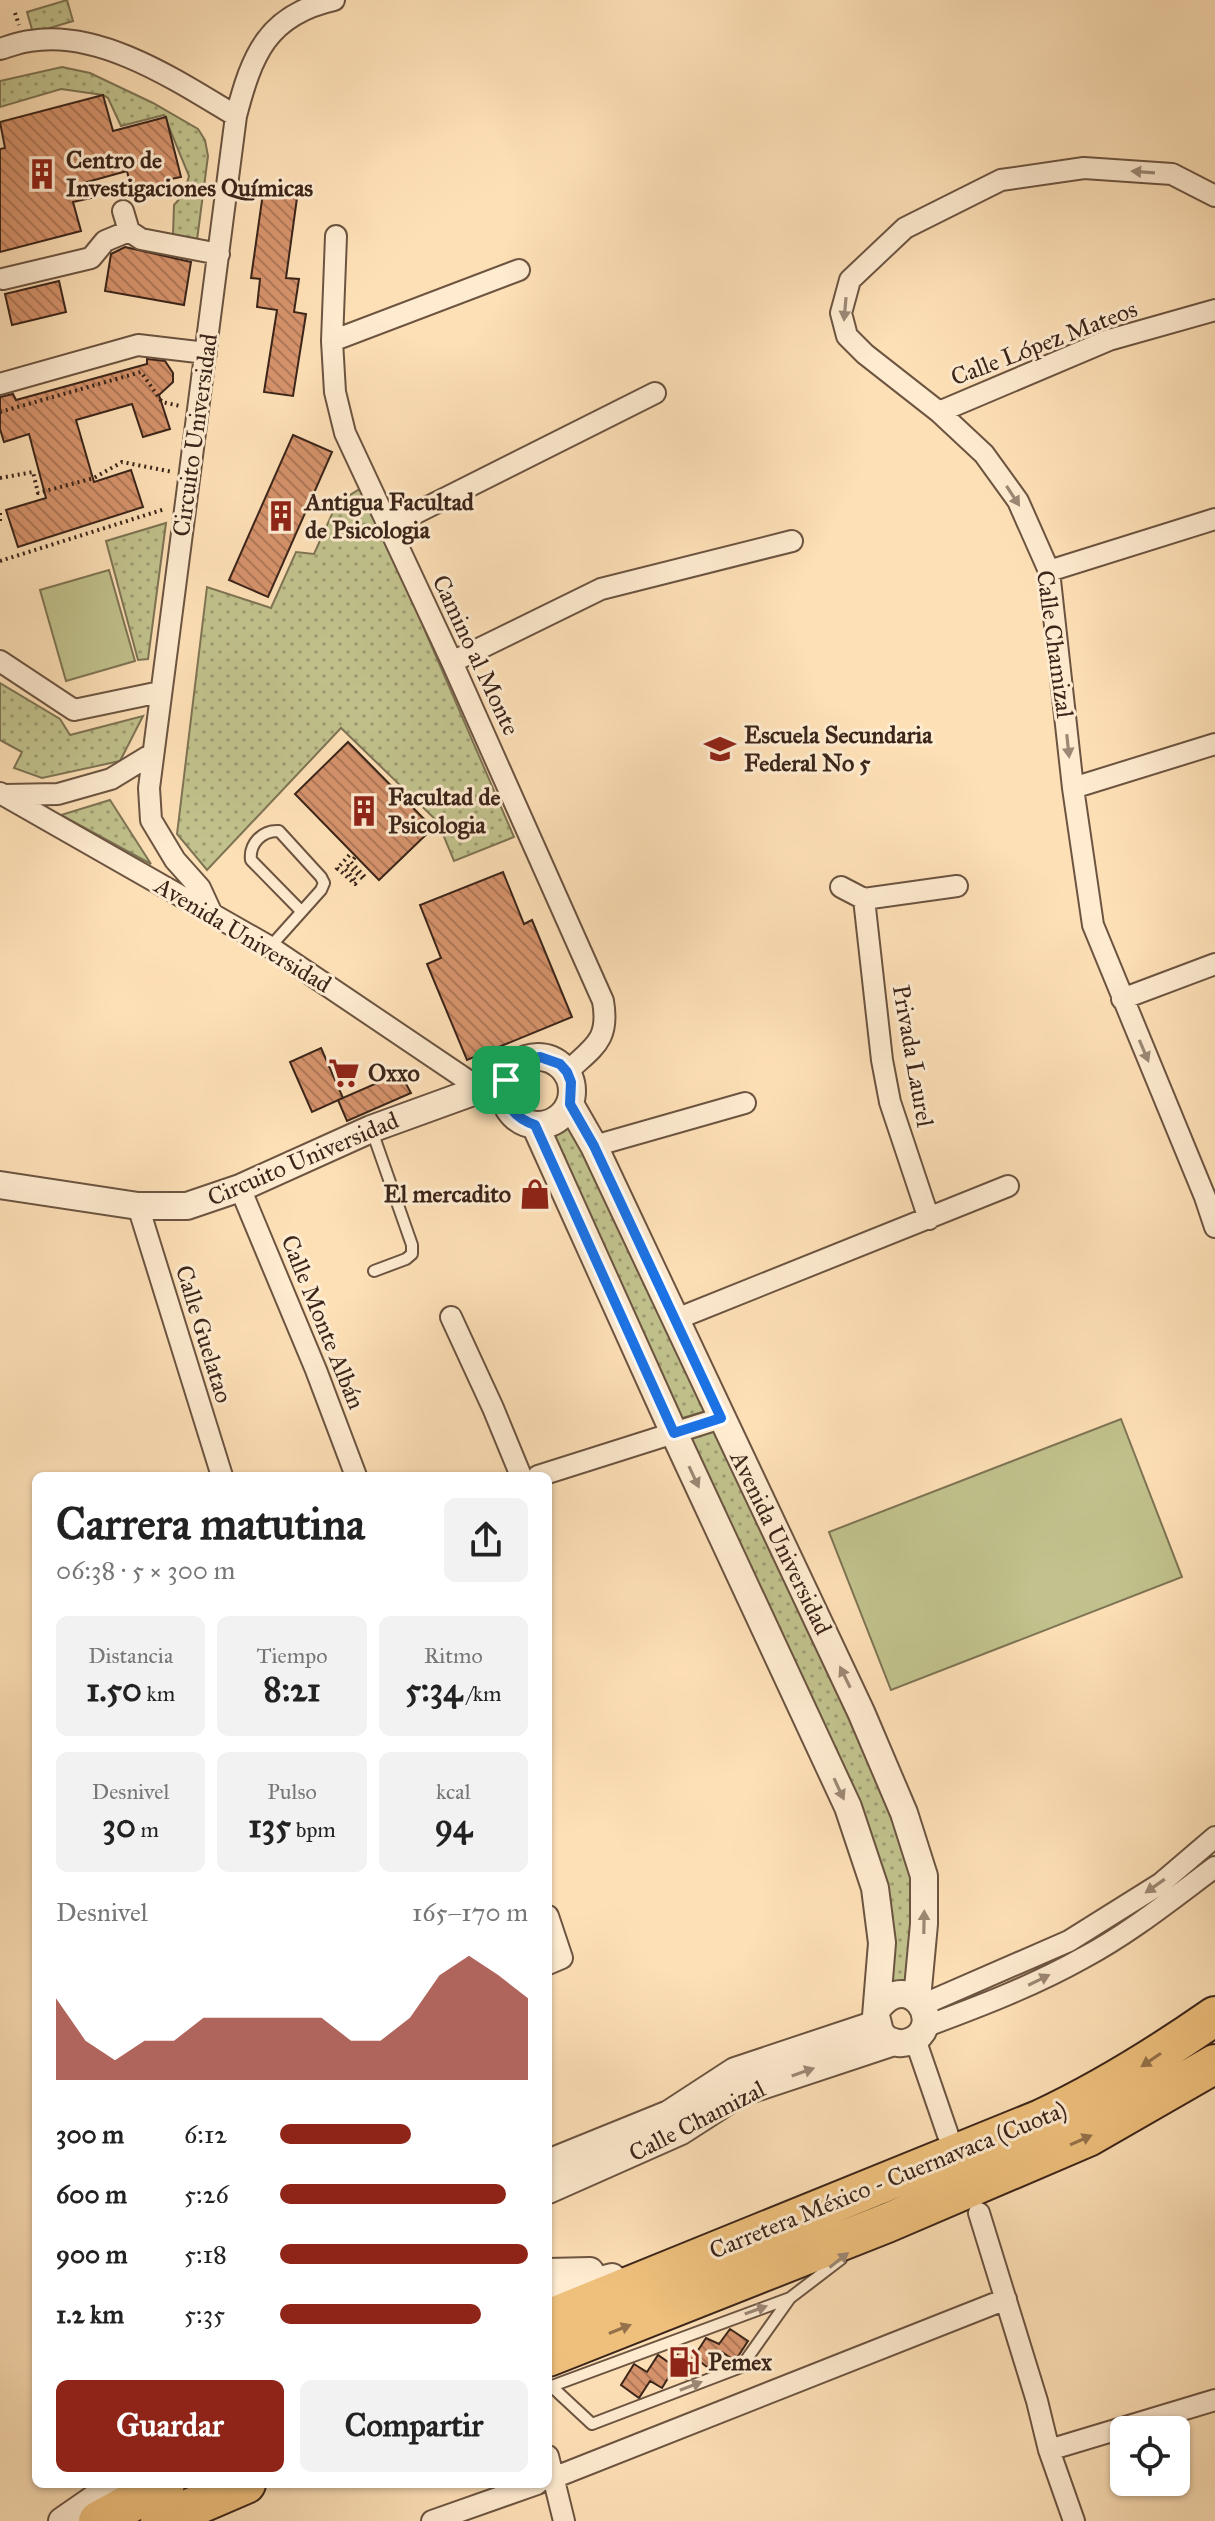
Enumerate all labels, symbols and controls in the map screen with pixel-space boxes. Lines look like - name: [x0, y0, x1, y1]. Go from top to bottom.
- place label: Centro de Investigaciones Químicas: [66, 145, 313, 203]
- building icon: Centro de Investigaciones Químicas: [25, 157, 59, 191]
- one-way arrow: [1130, 165, 1155, 178]
- street label: Calle López Mateos: [947, 294, 1141, 392]
- one-way arrow: [838, 296, 851, 321]
- street label: Circuito Universidad: [166, 332, 224, 538]
- one-way arrow: [1006, 485, 1021, 506]
- place label: Antigua Facultad de Psicologia: [303, 487, 475, 545]
- building icon: Antigua Facultad de Psicologia: [264, 499, 298, 533]
- street label: Calle Chamizal: [1030, 568, 1080, 720]
- street label: Camino al Monte: [426, 570, 526, 740]
- place label: Escuela Secundaria Federal No 5: [744, 720, 933, 778]
- school or university icon: Escuela Secundaria Federal No 5: [703, 732, 737, 766]
- one-way arrow: [1062, 734, 1075, 759]
- place label: Facultad de Psicologia: [388, 782, 500, 840]
- building icon: Facultad de Psicologia: [347, 794, 381, 828]
- street label: Avenida Universidad: [148, 870, 337, 1000]
- street label: Privada Laurel: [886, 983, 940, 1130]
- one-way arrow: [1137, 1039, 1150, 1063]
- pin: [472, 1046, 540, 1114]
- supermarket icon: Oxxo: [327, 1056, 361, 1090]
- place label: Oxxo: [368, 1058, 420, 1088]
- icon: arrive: [484, 1058, 528, 1102]
- street label: Circuito Universidad: [203, 1105, 403, 1213]
- shop icon: El mercadito: [518, 1177, 552, 1211]
- place label: El mercadito: [384, 1179, 511, 1209]
- street label: Calle Monte Albán: [274, 1231, 372, 1414]
- street label: Calle Guelatao: [169, 1262, 239, 1406]
- street label: Avenida Universidad: [723, 1445, 838, 1640]
- one-way arrow: [687, 1465, 701, 1488]
- text: Carrera matutina: [56, 1497, 365, 1551]
- button: share: [444, 1498, 528, 1582]
- text: 06:38 · 5 × 300 m: [56, 1554, 235, 1586]
- text: Distancia: [88, 1642, 173, 1669]
- text: Tiempo: [257, 1642, 327, 1669]
- text: Ritmo: [424, 1642, 483, 1669]
- one-way arrow: [838, 1665, 852, 1689]
- text: 1.50: [86, 1669, 142, 1710]
- text: 8:21: [264, 1669, 320, 1710]
- text: 5:34: [405, 1669, 462, 1710]
- text: km: [142, 1680, 175, 1707]
- text: /km: [462, 1680, 501, 1707]
- one-way arrow: [832, 1777, 846, 1800]
- text: Desnivel: [92, 1778, 169, 1805]
- text: Pulso: [267, 1778, 317, 1805]
- text: kcal: [436, 1778, 471, 1805]
- text: 30: [102, 1805, 136, 1846]
- text: 135: [248, 1805, 291, 1846]
- text: 94: [435, 1805, 472, 1846]
- text: m: [136, 1816, 159, 1843]
- text: bpm: [291, 1816, 336, 1843]
- one-way arrow: [1145, 1878, 1166, 1893]
- text: Desnivel: [56, 1896, 148, 1928]
- text: 165–170 m: [412, 1896, 528, 1928]
- one-way arrow: [918, 1909, 930, 1934]
- one-way arrow: [1028, 1973, 1051, 1986]
- one-way arrow: [1140, 2052, 1161, 2067]
- one-way arrow: [791, 2066, 815, 2078]
- street label: Calle Chamizal: [624, 2074, 771, 2168]
- street label: Carretera México - Cuernavaca (Cuota): [705, 2094, 1071, 2266]
- text: 300 m: [56, 2118, 124, 2150]
- text: 6:12: [184, 2118, 227, 2150]
- one-way arrow: [1069, 2133, 1093, 2147]
- text: 600 m: [56, 2178, 127, 2210]
- text: 5:26: [184, 2178, 229, 2210]
- text: 900 m: [56, 2238, 128, 2270]
- text: 5:18: [184, 2238, 227, 2270]
- one-way arrow: [829, 2253, 849, 2269]
- text: 1.2 km: [56, 2298, 124, 2330]
- text: 5:35: [184, 2298, 225, 2330]
- one-way arrow: [744, 2303, 768, 2316]
- one-way arrow: [609, 2322, 633, 2335]
- fuel station icon: Pemex: [667, 2345, 701, 2379]
- place label: Pemex: [708, 2347, 772, 2377]
- one-way arrow: [680, 2379, 704, 2392]
- button: Guardar: [56, 2380, 284, 2472]
- button: Compartir: [300, 2380, 528, 2472]
- map controls: [1110, 2416, 1190, 2496]
- button: locate: [1110, 2416, 1190, 2496]

